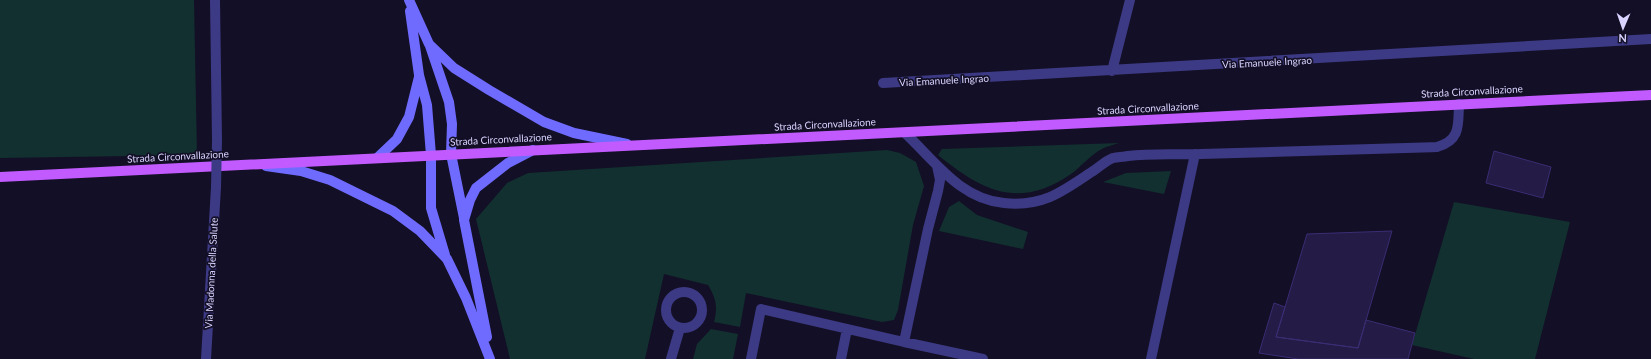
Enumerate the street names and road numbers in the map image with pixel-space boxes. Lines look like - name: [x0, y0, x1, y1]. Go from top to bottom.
- street label: Via Emanuele Ingrao: [1222, 54, 1313, 70]
- street label: Via Emanuele Ingrao: [899, 72, 990, 88]
- street label: Strada Circonvallazione: [1421, 82, 1523, 100]
- street label: Strada Circonvallazione: [1097, 99, 1199, 117]
- street label: Strada Circonvallazione: [774, 115, 876, 133]
- street label: Strada Circonvallazione: [450, 130, 552, 148]
- street label: Strada Circonvallazione: [127, 147, 229, 165]
- street label: Via Madonna della Salute: [202, 217, 220, 329]

